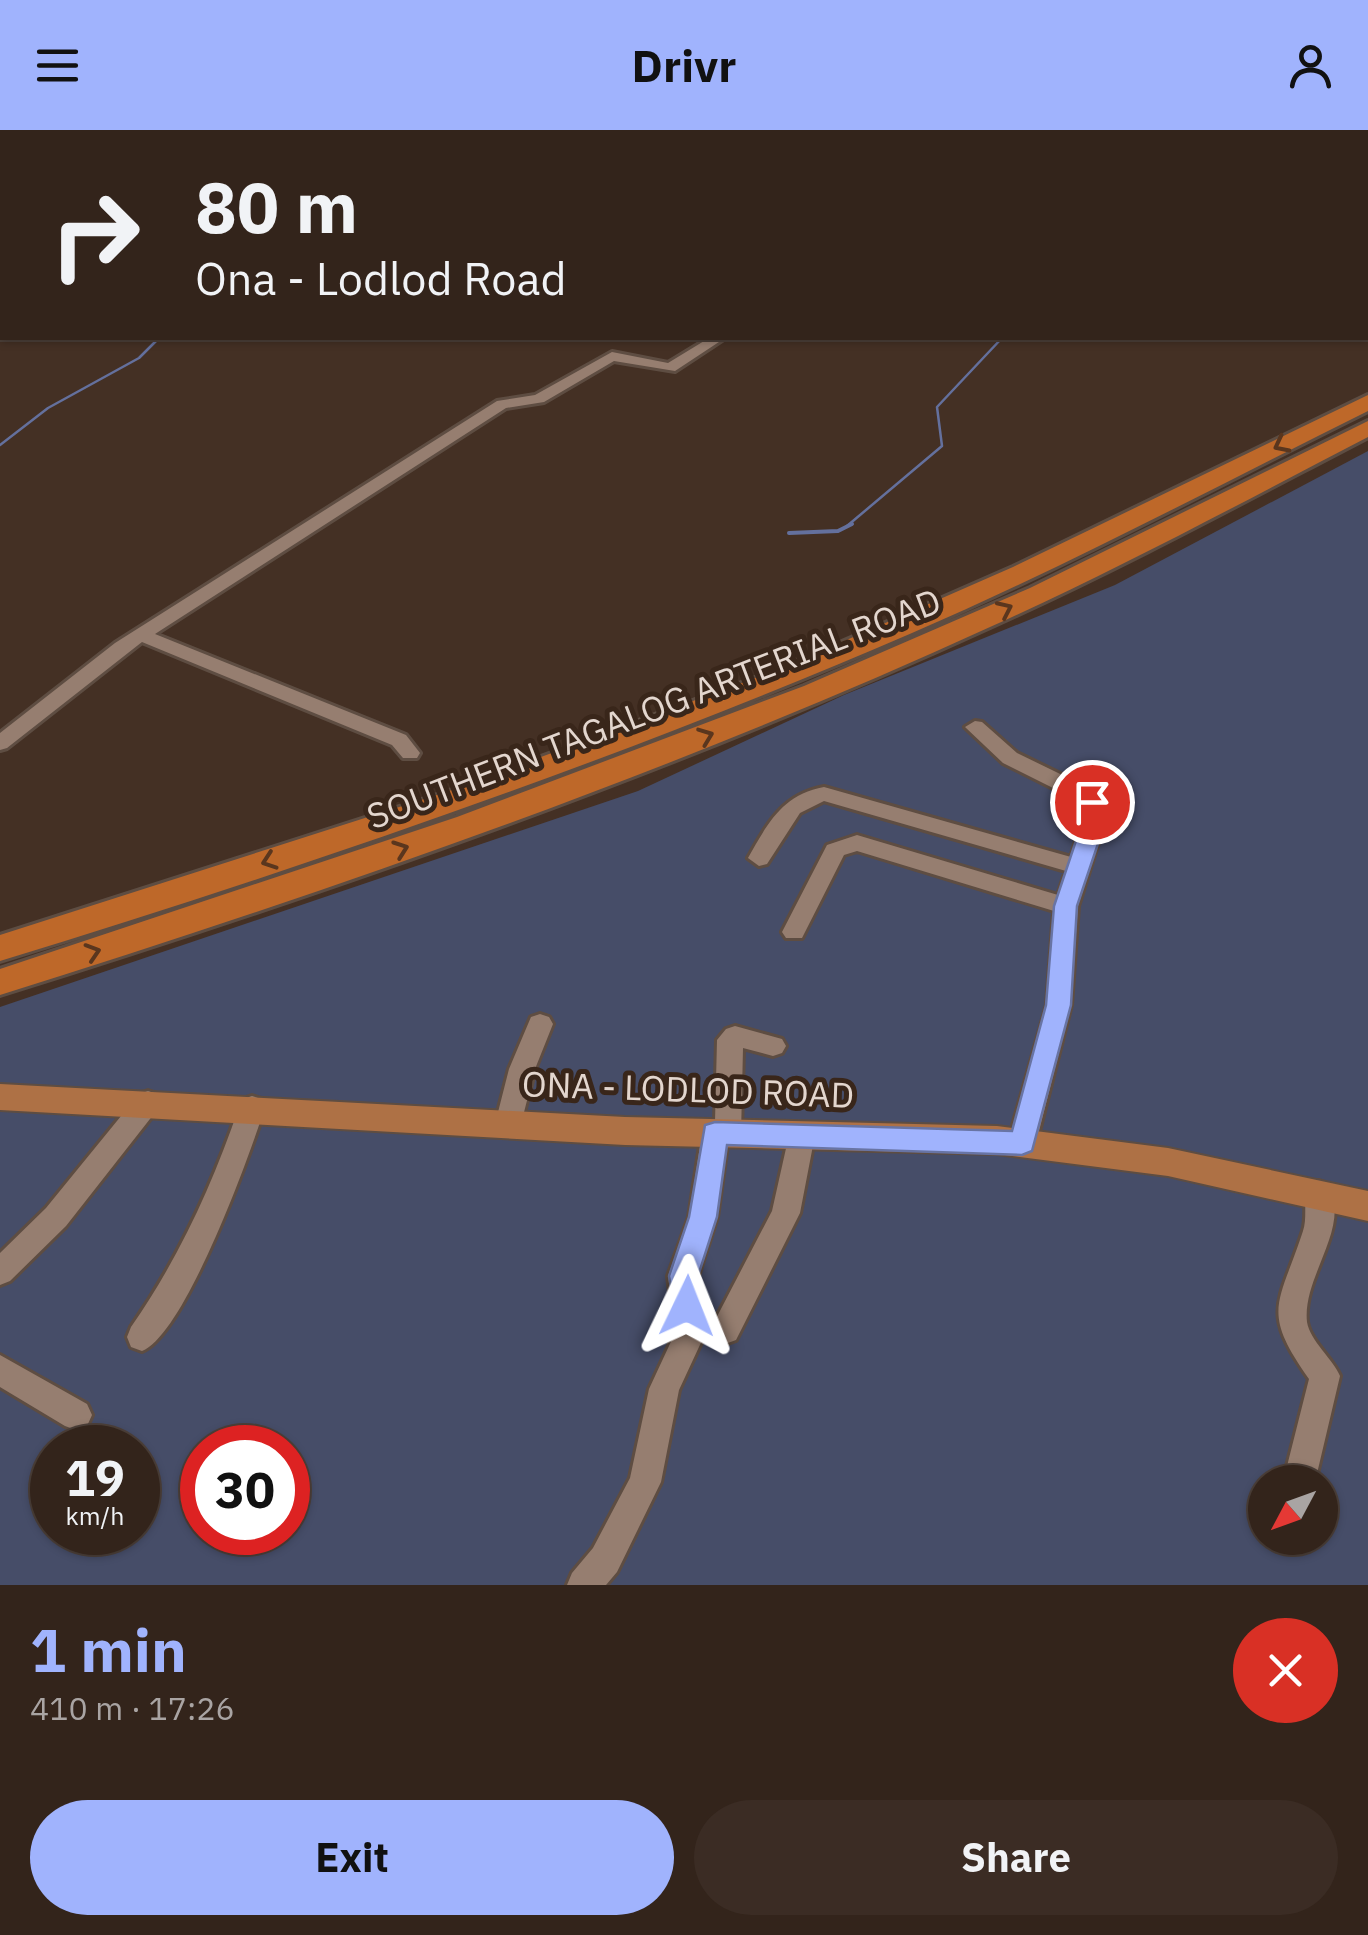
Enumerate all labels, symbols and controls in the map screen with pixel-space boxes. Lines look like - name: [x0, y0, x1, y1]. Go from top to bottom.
- text: Drivr: [632, 36, 736, 94]
- icon: menu: [30, 38, 85, 93]
- icon: person: [1283, 38, 1338, 93]
- text: 80 m: [195, 161, 358, 252]
- icon: right: [30, 170, 160, 300]
- text: Ona - Lodlod Road: [195, 249, 567, 307]
- one-way arrow: [1273, 433, 1291, 452]
- street label: SOUTHERN TAGALOG ARTERIAL ROAD: [360, 577, 947, 839]
- one-way arrow: [995, 601, 1013, 621]
- one-way arrow: [696, 728, 714, 748]
- pin: [1050, 760, 1135, 845]
- icon: arrive: [1065, 775, 1120, 830]
- one-way arrow: [392, 840, 409, 861]
- one-way arrow: [262, 850, 279, 870]
- one-way arrow: [83, 944, 100, 964]
- street label: ONA - LODLOD ROAD: [521, 1060, 855, 1118]
- position arrow: [635, 1254, 739, 1358]
- speed limit sign: 30: [180, 1425, 310, 1555]
- text: 19: [65, 1445, 125, 1510]
- north arrow: [1248, 1465, 1338, 1555]
- map controls: [1248, 1465, 1338, 1555]
- text: km/h: [66, 1499, 124, 1532]
- text: 1 min: [30, 1610, 187, 1689]
- button: close: [1233, 1618, 1338, 1723]
- text: 410 m · 17:26: [30, 1687, 235, 1729]
- button: Exit: [30, 1800, 674, 1915]
- button: Share: [694, 1800, 1338, 1915]

